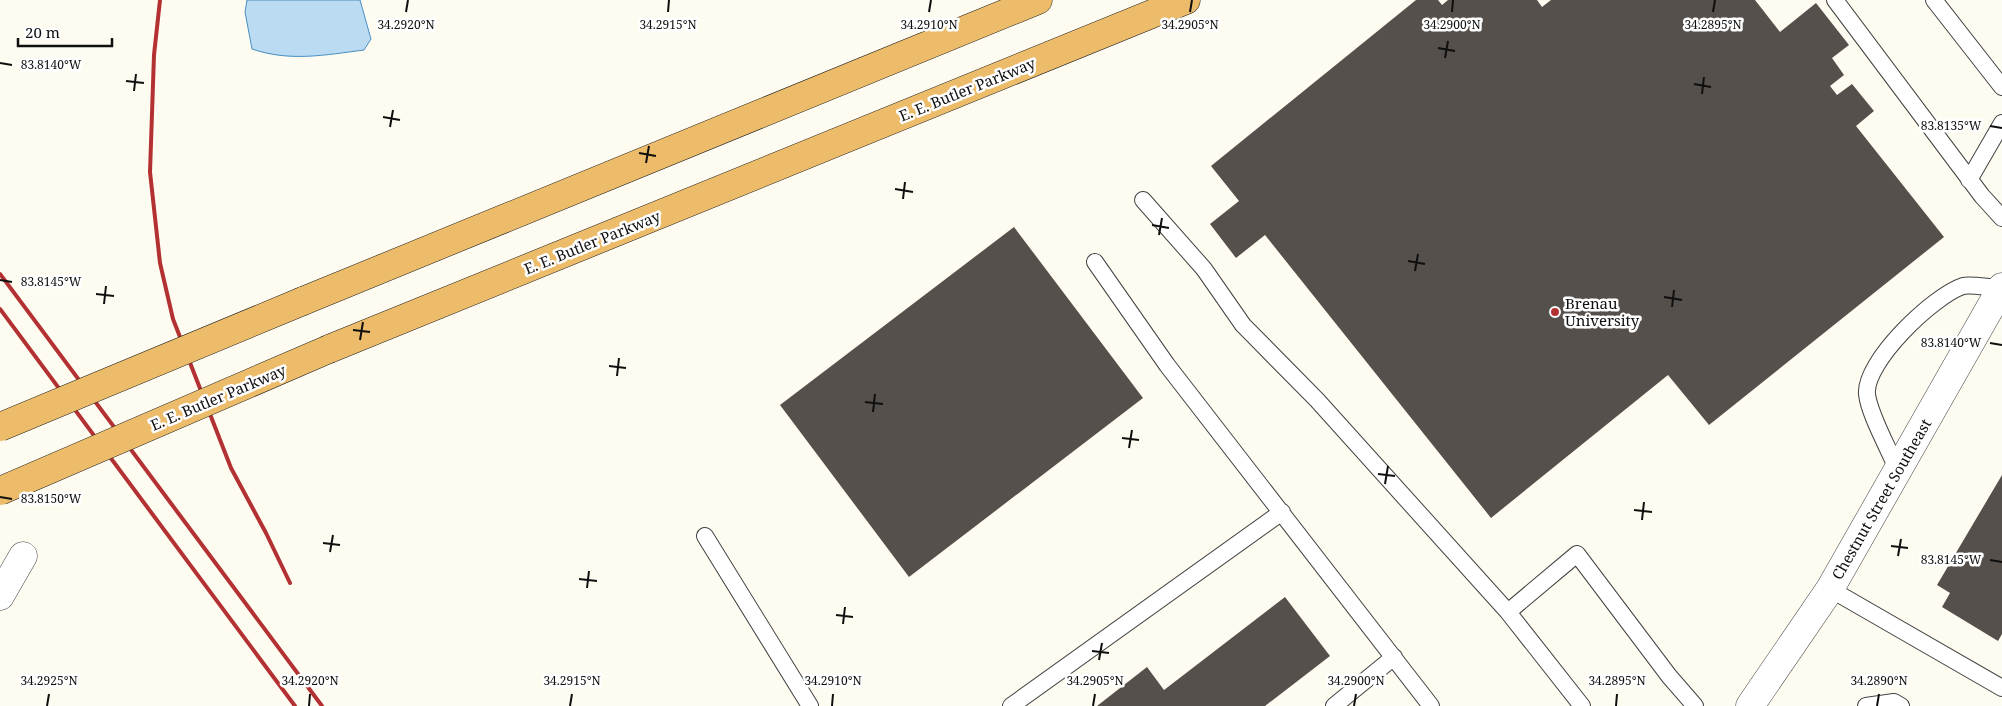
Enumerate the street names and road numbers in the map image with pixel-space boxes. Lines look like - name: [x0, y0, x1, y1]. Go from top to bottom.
- street label: E. E. Butler Parkway: [896, 52, 1039, 125]
- street label: E. E. Butler Parkway: [521, 205, 664, 278]
- street label: E. E. Butler Parkway: [147, 359, 289, 435]
- street label: Chestnut Street Southeast: [1827, 415, 1935, 583]

